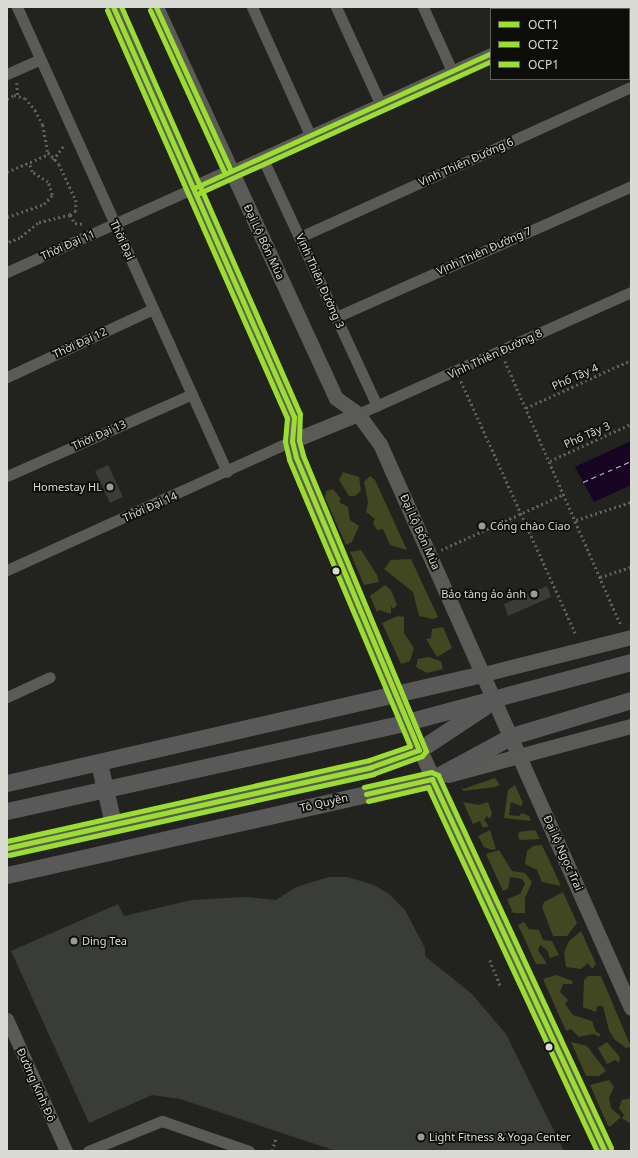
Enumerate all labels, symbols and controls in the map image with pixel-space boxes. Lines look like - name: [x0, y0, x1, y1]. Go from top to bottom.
- legend: [490, 8, 630, 80]
- text: OCT1: [528, 16, 559, 33]
- text: OCT2: [528, 36, 559, 53]
- text: OCP1: [528, 56, 559, 73]
- street label: Vịnh Thiên Đường 6: [417, 135, 515, 189]
- street label: Đại Lộ Bốn Mùa: [241, 202, 287, 282]
- street label: Thời Đại: [107, 218, 137, 262]
- street label: Vịnh Thiên Đường 7: [435, 224, 533, 278]
- street label: Thời Đại 11: [39, 227, 97, 263]
- street label: Vịnh Thiên Đường 3: [293, 232, 347, 330]
- street label: Thời Đại 12: [51, 325, 109, 361]
- street label: Vịnh Thiên Đường 8: [446, 326, 544, 382]
- street label: Phố Tây 4: [550, 361, 600, 393]
- street label: Thời Đại 13: [70, 417, 128, 453]
- street label: Phố Tây 3: [562, 419, 612, 451]
- place label: Homestay HL: [33, 480, 102, 494]
- marker: Homestay HL: [105, 482, 115, 492]
- street label: Thời Đại 14: [121, 489, 179, 525]
- street label: Đại Lộ Bốn Mùa: [397, 492, 443, 572]
- place label: Cổng chào Ciao: [490, 519, 570, 533]
- marker: Cổng chào Ciao: [477, 521, 487, 531]
- unlabelled marker: [331, 566, 341, 576]
- place label: Bảo tàng ảo ảnh: [441, 587, 526, 601]
- marker: Bảo tàng ảo ảnh: [529, 589, 539, 599]
- street label: Tô Quyền: [299, 791, 349, 815]
- street label: Đại lộ Ngọc Trai: [540, 813, 586, 893]
- place label: Ding Tea: [82, 934, 127, 948]
- marker: Ding Tea: [69, 936, 79, 946]
- unlabelled marker: [544, 1042, 554, 1052]
- street label: Đường Kinh Đô: [14, 1046, 58, 1124]
- place label: Light Fitness & Yoga Center: [429, 1130, 571, 1144]
- marker: Light Fitness & Yoga Center: [416, 1132, 426, 1142]

